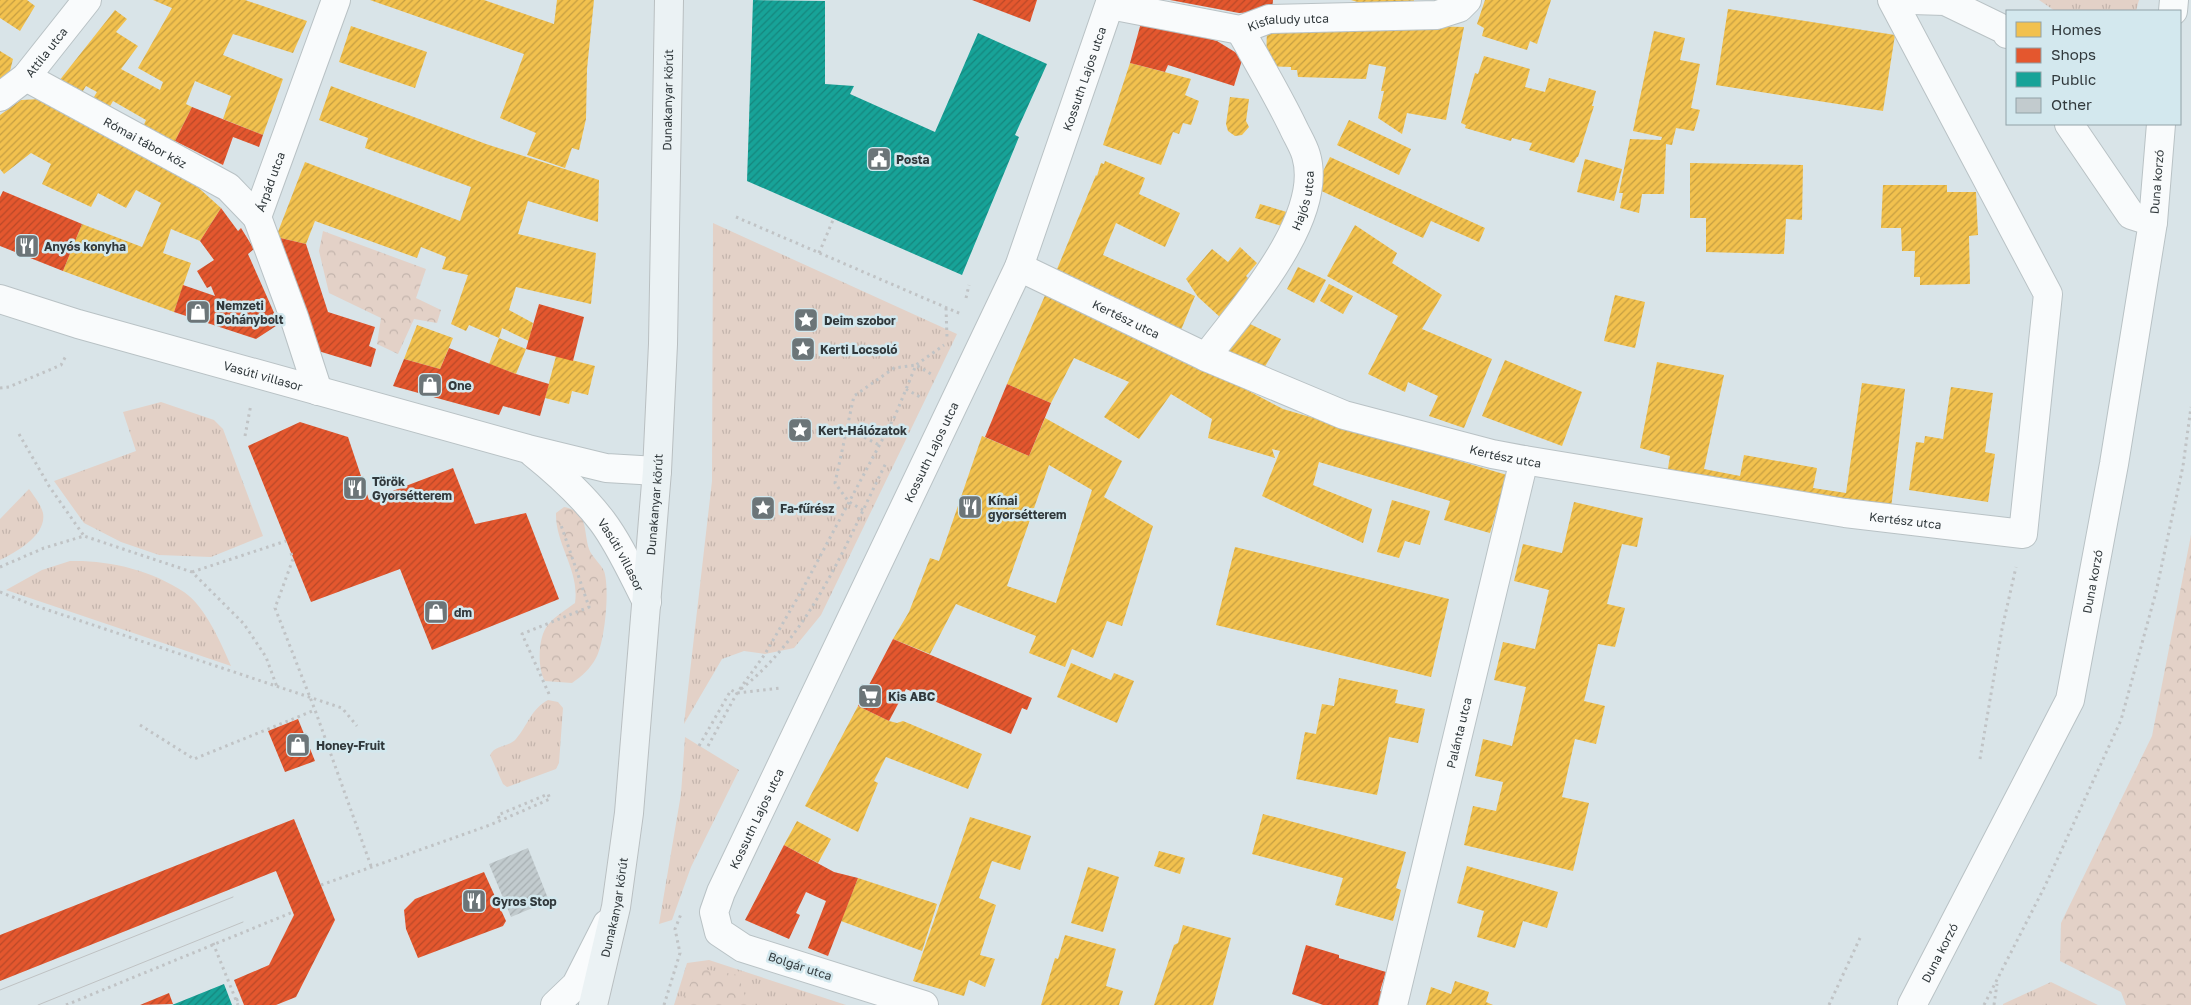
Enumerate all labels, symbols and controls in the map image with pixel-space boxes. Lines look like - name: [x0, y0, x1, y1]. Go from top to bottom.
- street label: Kisfaludy utca: [1245, 10, 1329, 34]
- legend: [2006, 10, 2181, 125]
- text: Homes: [2051, 20, 2101, 38]
- street label: Attila utca: [22, 24, 70, 80]
- street label: Kossuth Lajos utca: [1059, 25, 1109, 133]
- text: Shops: [2051, 45, 2096, 63]
- street label: Dunakanyar körút: [659, 49, 676, 151]
- text: Public: [2051, 70, 2096, 88]
- text: Other: [2051, 95, 2092, 113]
- street label: Római tábor köz: [101, 113, 190, 171]
- public building icon: Posta: [866, 146, 892, 172]
- street label: Duna korzó: [2146, 149, 2166, 215]
- street label: Árpád utca: [252, 150, 288, 214]
- place label: Posta: [896, 152, 930, 167]
- street label: Hajós utca: [1288, 171, 1316, 233]
- restaurant icon: Anyós konyha: [14, 233, 40, 259]
- place label: Anyós konyha: [44, 239, 126, 254]
- street label: Kertész utca: [1090, 296, 1162, 341]
- place label: Nemzeti Dohánybolt: [216, 298, 284, 327]
- shop icon: Nemzeti Dohánybolt: [185, 299, 211, 325]
- place icon: Deim szobor: [793, 307, 819, 333]
- place label: Deim szobor: [824, 313, 896, 328]
- place icon: Kerti Locsoló: [790, 336, 816, 362]
- place label: Kerti Locsoló: [820, 342, 898, 357]
- street label: Vasúti villasor: [222, 357, 305, 394]
- shop icon: One: [417, 372, 443, 398]
- place label: One: [448, 378, 472, 393]
- street label: Kossuth Lajos utca: [901, 399, 961, 505]
- place icon: Kert-Hálózatok: [787, 417, 813, 443]
- place label: Kert-Hálózatok: [818, 423, 907, 438]
- street label: Kertész utca: [1468, 441, 1542, 470]
- street label: Dunakanyar körút: [643, 453, 665, 556]
- place label: Török Gyorsétterem: [372, 474, 452, 503]
- restaurant icon: Török Gyorsétterem: [342, 475, 368, 501]
- place label: Kínai gyorsétterem: [988, 493, 1067, 522]
- restaurant icon: Kínai gyorsétterem: [957, 494, 983, 520]
- place icon: Fa-fűrész: [750, 495, 776, 521]
- place label: Fa-fűrész: [780, 501, 834, 516]
- street label: Kertész utca: [1868, 508, 1942, 532]
- street label: Vasúti villasor: [595, 515, 648, 594]
- street label: Duna korzó: [2079, 548, 2105, 615]
- shop icon: dm: [423, 599, 449, 625]
- place label: dm: [454, 605, 472, 620]
- supermarket icon: Kis ABC: [857, 683, 883, 709]
- place label: Kis ABC: [888, 689, 936, 704]
- street label: Palánta utca: [1443, 696, 1474, 770]
- shop icon: Honey-Fruit: [285, 732, 311, 758]
- place label: Honey-Fruit: [316, 738, 385, 753]
- street label: Kossuth Lajos utca: [726, 766, 786, 871]
- street label: Dunakanyar körút: [597, 856, 630, 959]
- restaurant icon: Gyros Stop: [461, 888, 487, 914]
- place label: Gyros Stop: [492, 894, 557, 909]
- street label: Duna korzó: [1918, 920, 1961, 985]
- street label: Bolgár utca: [766, 949, 834, 983]

